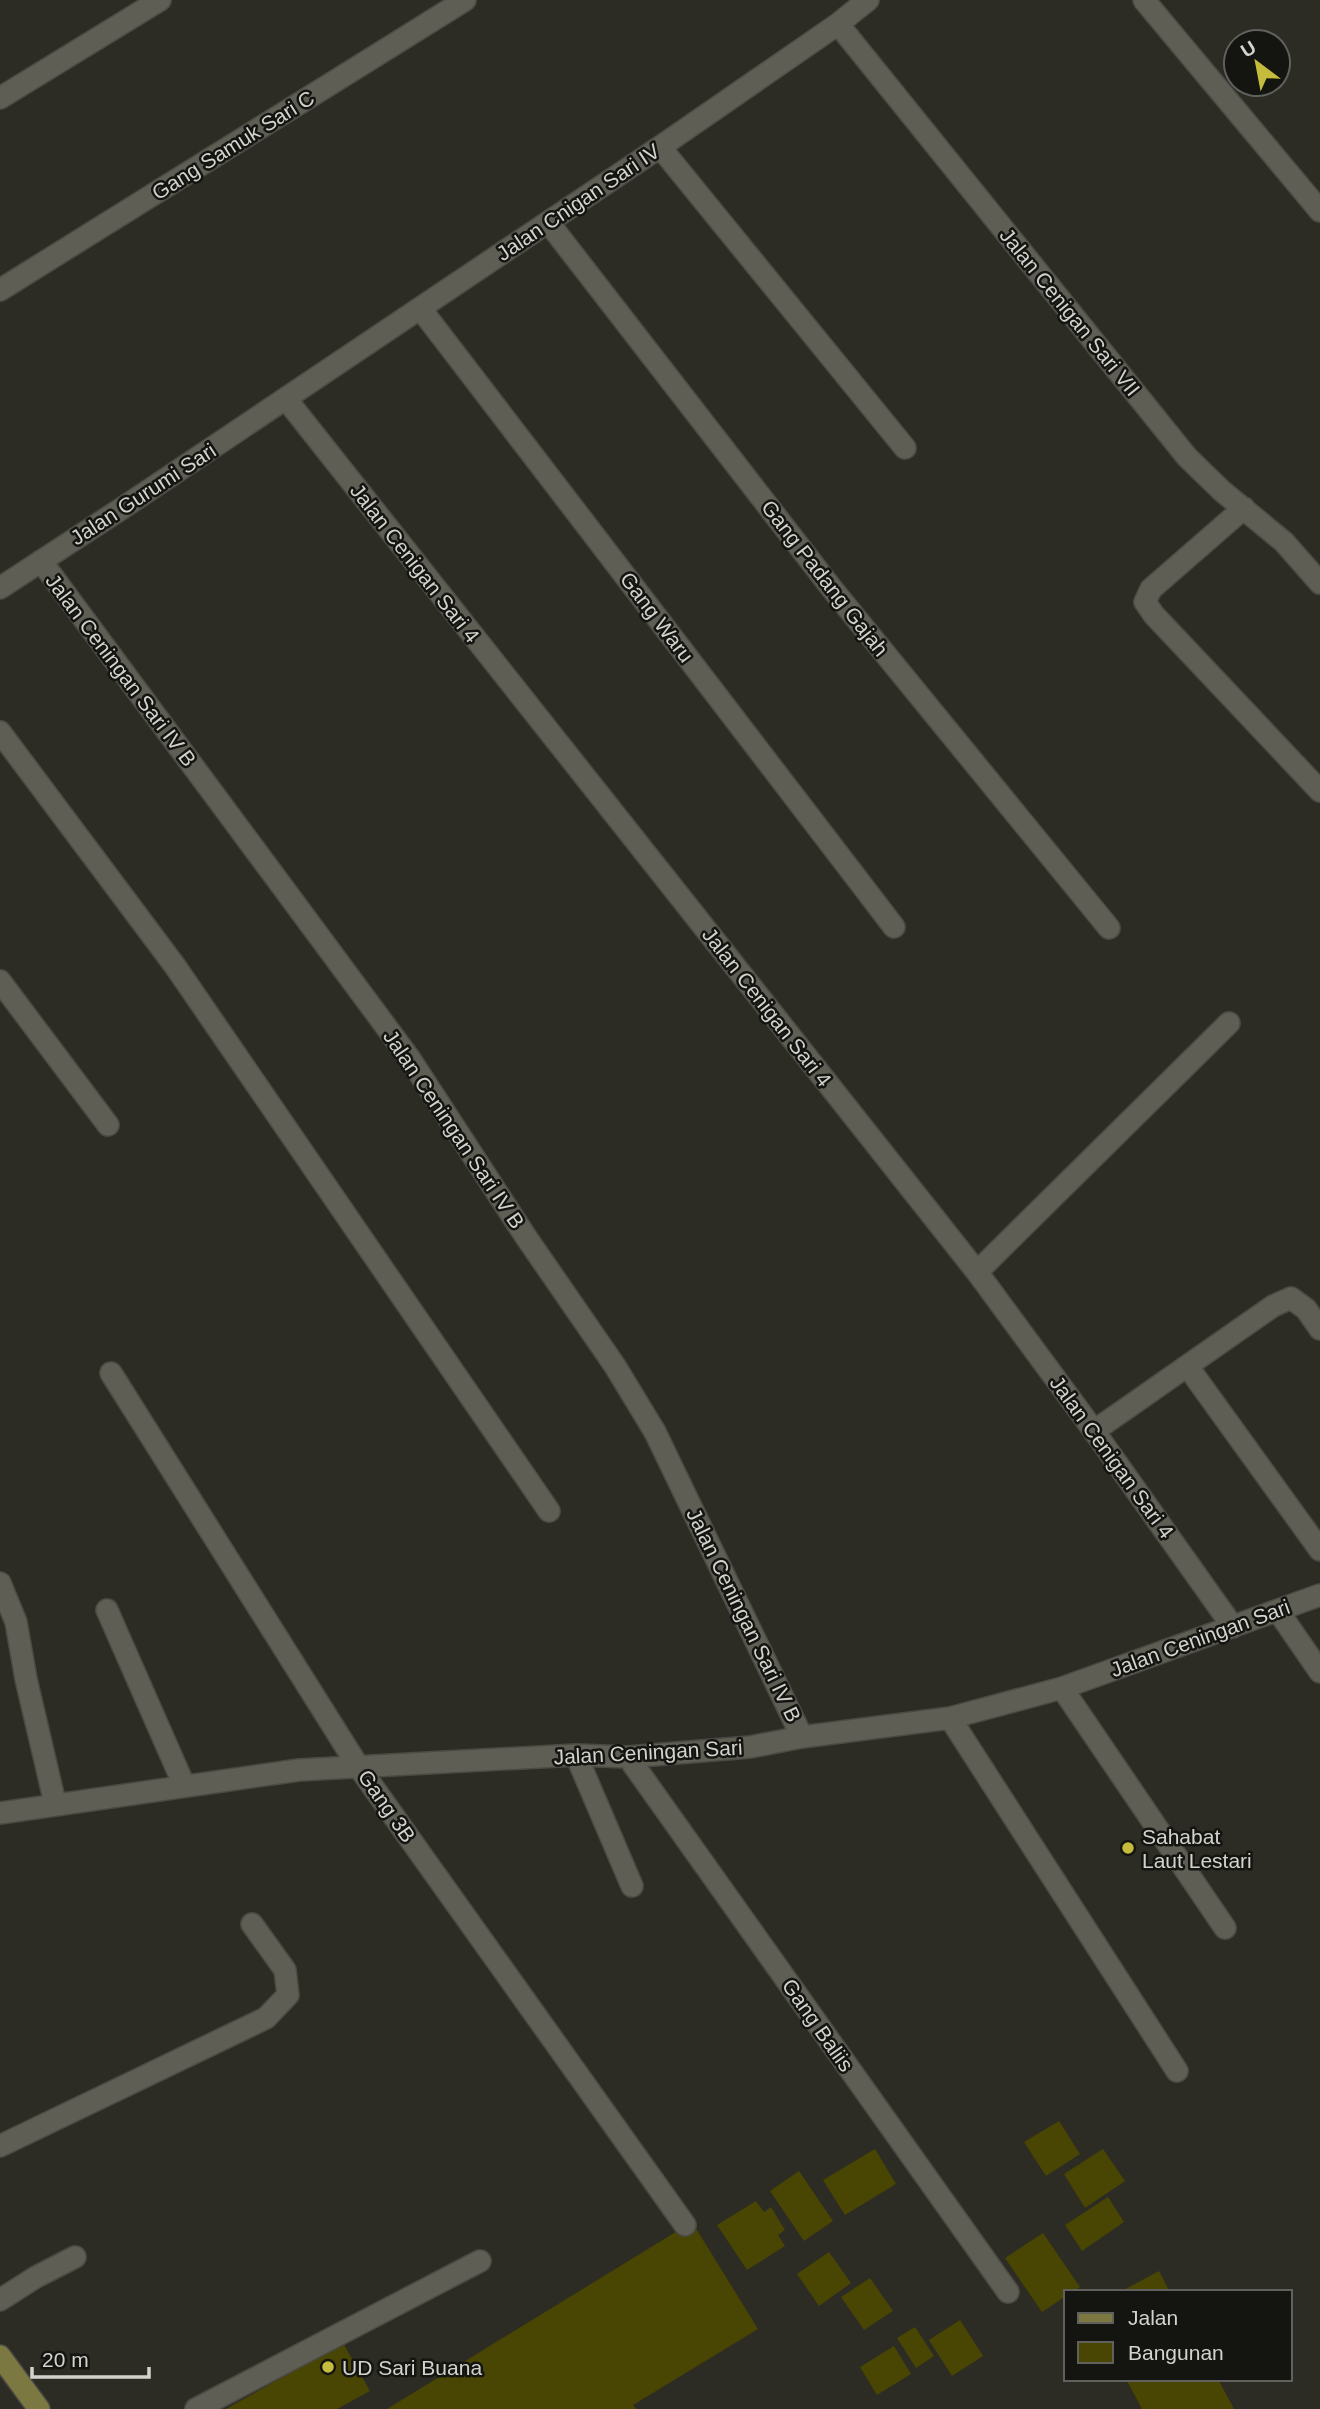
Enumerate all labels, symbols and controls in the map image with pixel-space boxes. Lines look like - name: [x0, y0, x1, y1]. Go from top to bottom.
- north arrow: [1222, 28, 1292, 98]
- text: U: [1237, 36, 1260, 62]
- street label: Gang Samuk Sari C: [148, 86, 318, 204]
- street label: Jalan Cnigan Sari IV: [492, 139, 664, 265]
- street label: Jalan Cenigan Sari VII: [995, 224, 1145, 400]
- street label: Jalan Gurumi Sari: [66, 439, 220, 549]
- street label: Jalan Cenigan Sari 4: [346, 479, 484, 647]
- street label: Gang Padang Gajah: [757, 495, 893, 661]
- street label: Gang Waru: [616, 568, 698, 666]
- street label: Jalan Ceningan Sari IV B: [41, 569, 201, 771]
- street label: Jalan Cenigan Sari 4: [698, 923, 836, 1091]
- street label: Jalan Ceningan Sari IV B: [379, 1025, 529, 1233]
- street label: Jalan Cenigan Sari 4: [1045, 1371, 1179, 1543]
- street label: Jalan Ceningan Sari IV B: [682, 1505, 806, 1725]
- street label: Jalan Ceningan Sari: [1107, 1595, 1293, 1681]
- street label: Jalan Ceningan Sari: [553, 1736, 743, 1768]
- street label: Gang 3B: [354, 1765, 420, 1847]
- place label: Sahabat Laut Lestari: [1142, 1825, 1252, 1872]
- marker: Sahabat Laut Lestari: [1120, 1840, 1136, 1856]
- street label: Gang Baliis: [778, 1974, 858, 2076]
- legend: [1064, 2290, 1292, 2381]
- text: Jalan: [1128, 2306, 1178, 2329]
- scale bar: [32, 2336, 149, 2380]
- text: Bangunan: [1128, 2341, 1224, 2364]
- text: 20 m: [42, 2348, 89, 2371]
- place label: UD Sari Buana: [342, 2356, 482, 2379]
- marker: UD Sari Buana: [320, 2359, 336, 2375]

